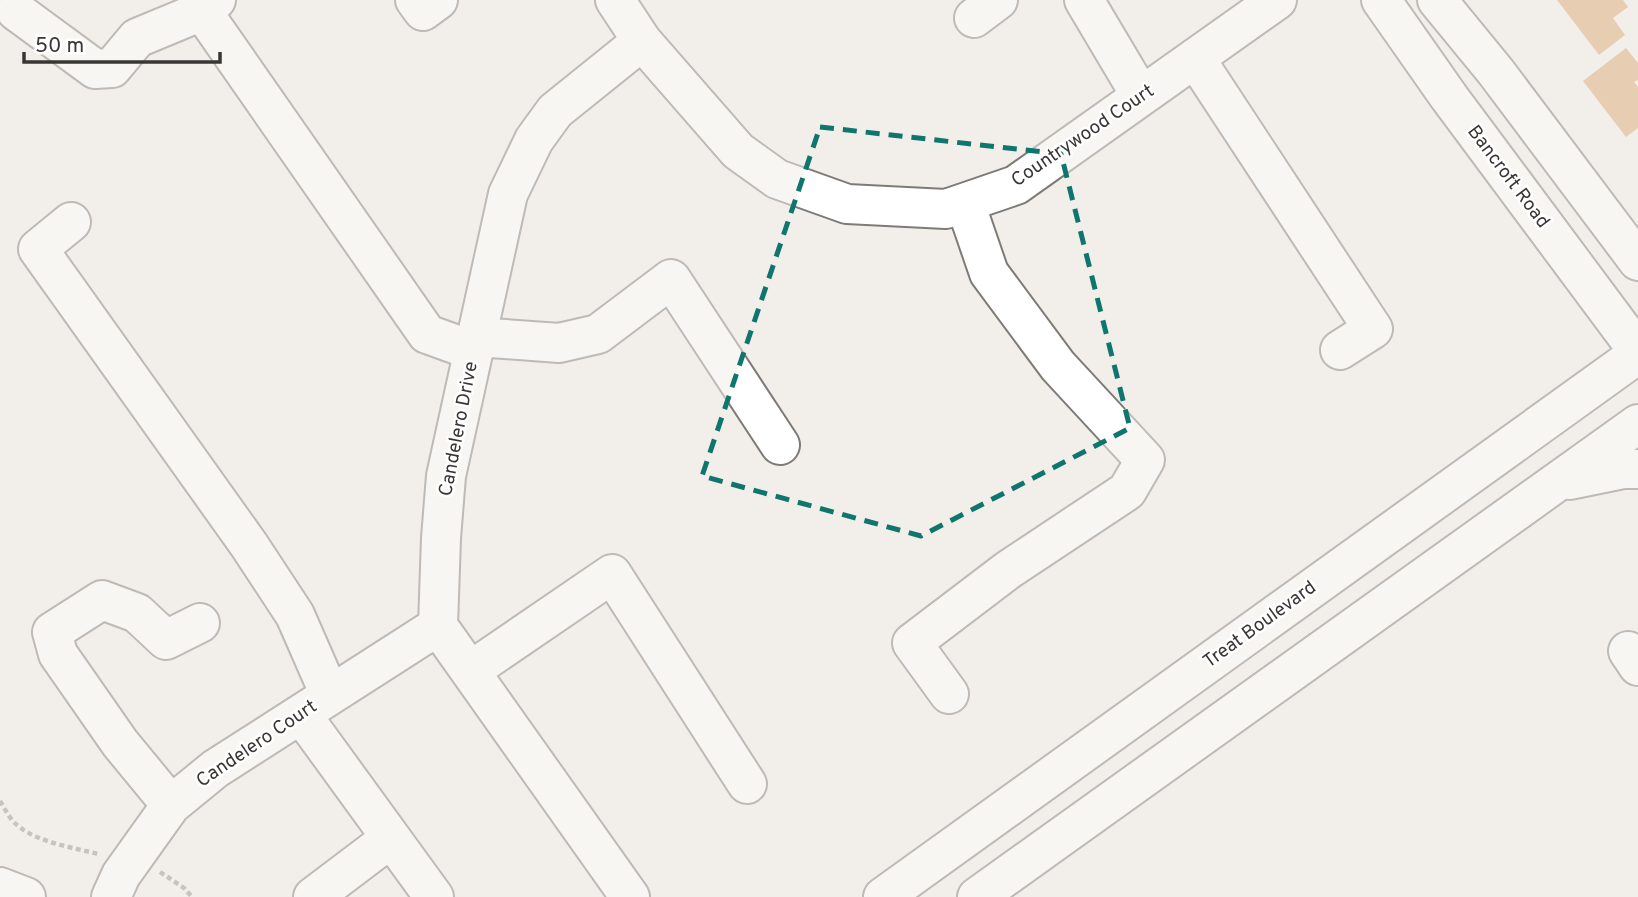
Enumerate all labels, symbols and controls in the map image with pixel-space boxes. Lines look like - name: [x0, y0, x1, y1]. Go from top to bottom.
- scale bar: [24, 21, 220, 65]
- text: 50 m: [35, 33, 84, 60]
- street label: Countrywood Court: [1007, 79, 1159, 193]
- street label: Bancroft Road: [1461, 121, 1555, 233]
- street label: Candelero Drive: [434, 360, 484, 498]
- street label: Treat Boulevard: [1199, 576, 1321, 674]
- street label: Candelero Court: [192, 695, 322, 793]

